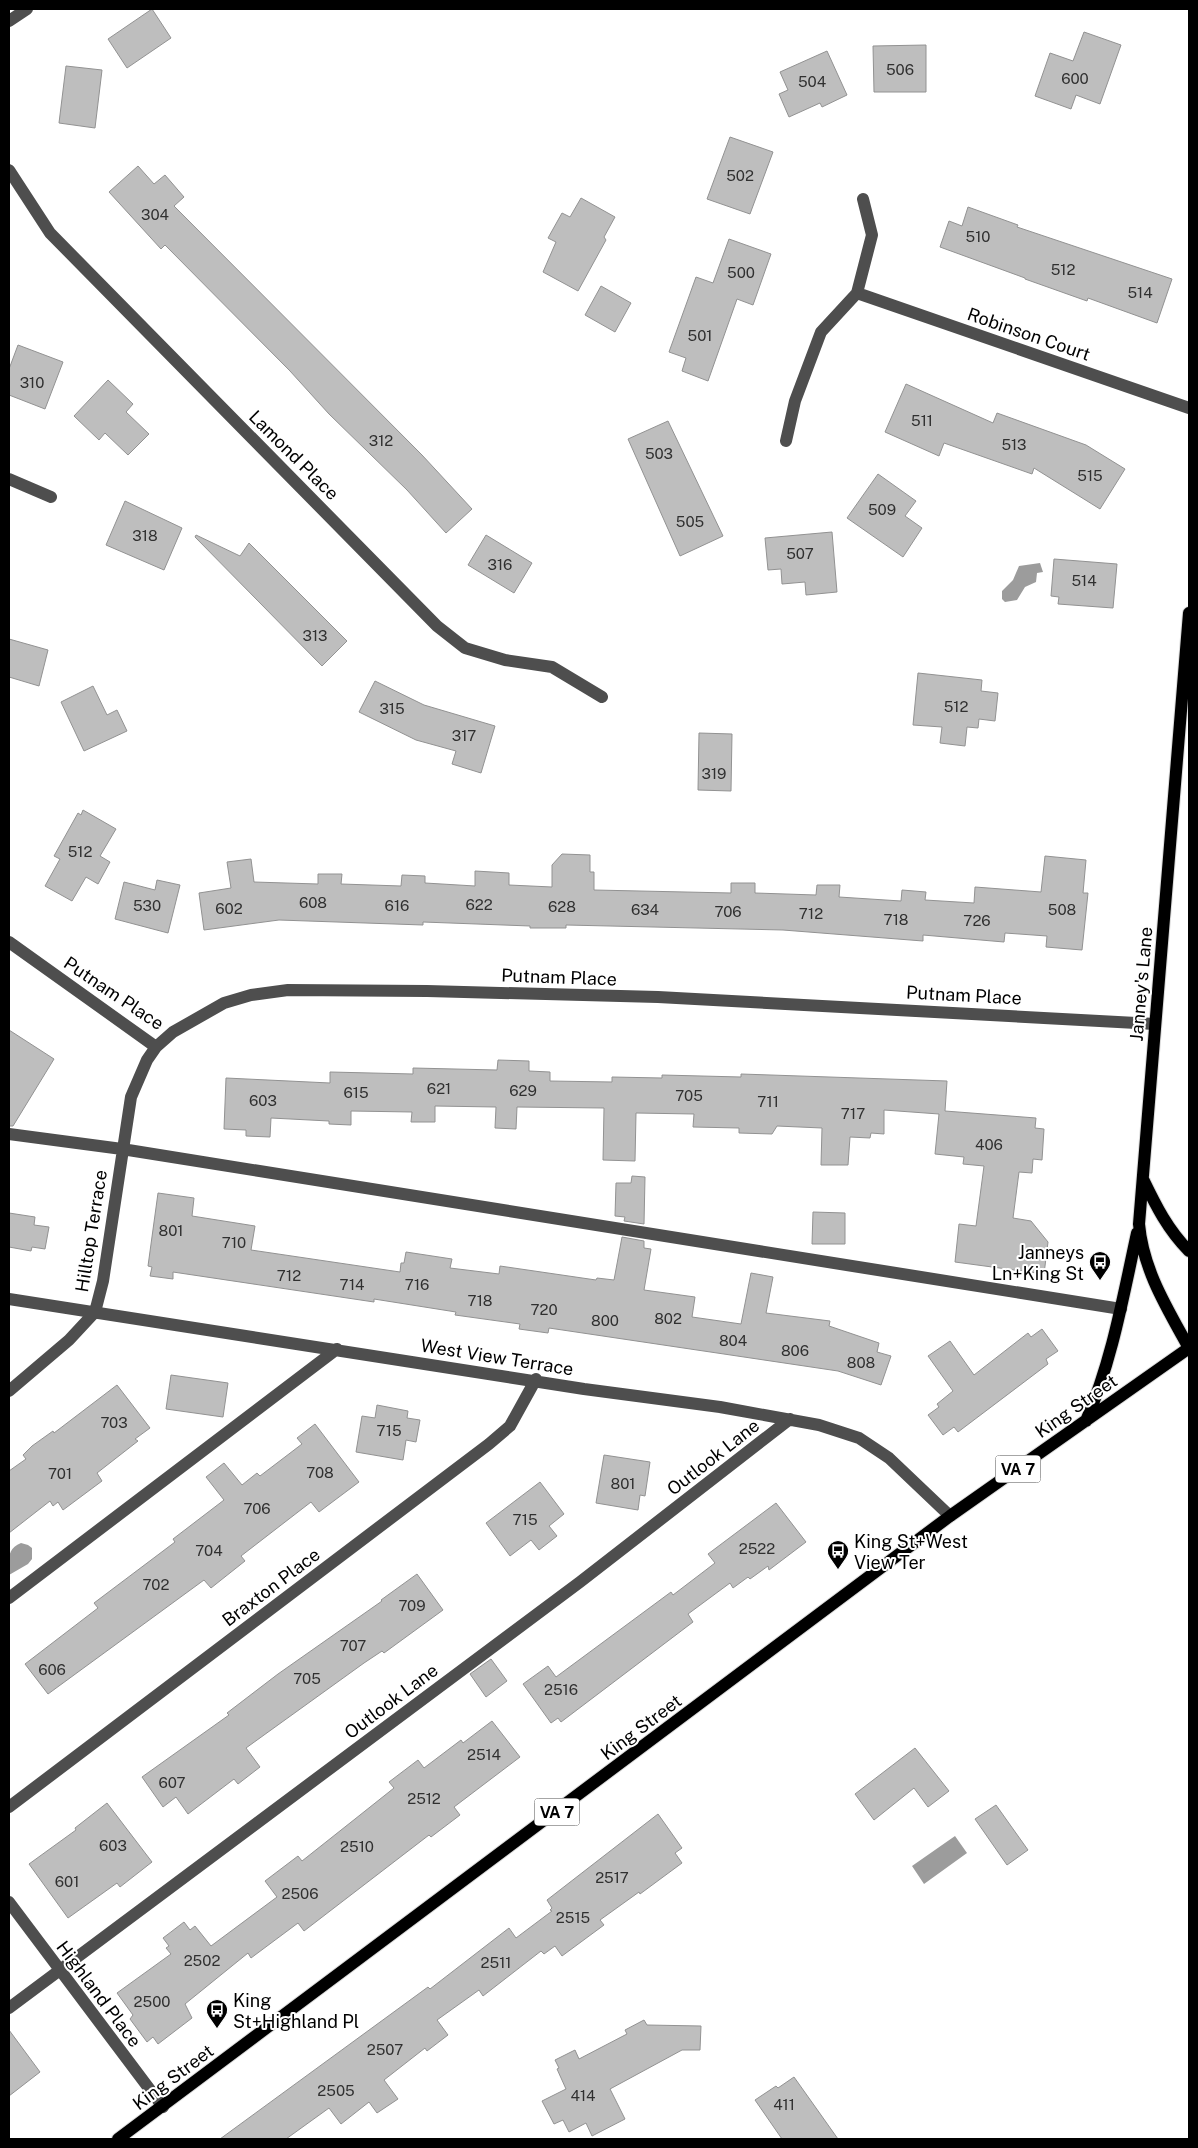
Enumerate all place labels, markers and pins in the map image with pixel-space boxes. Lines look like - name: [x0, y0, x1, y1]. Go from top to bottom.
- place label: Janneys Ln+King St: [992, 1242, 1084, 1284]
- bus stop icon: Janneys Ln+King St: [1088, 1250, 1112, 1281]
- place label: King St+West View Ter: [854, 1531, 968, 1573]
- bus stop icon: King St+West View Ter: [826, 1539, 850, 1570]
- place label: King St+Highland Pl: [233, 1990, 359, 2032]
- bus stop icon: King St+Highland Pl: [205, 1998, 229, 2029]

